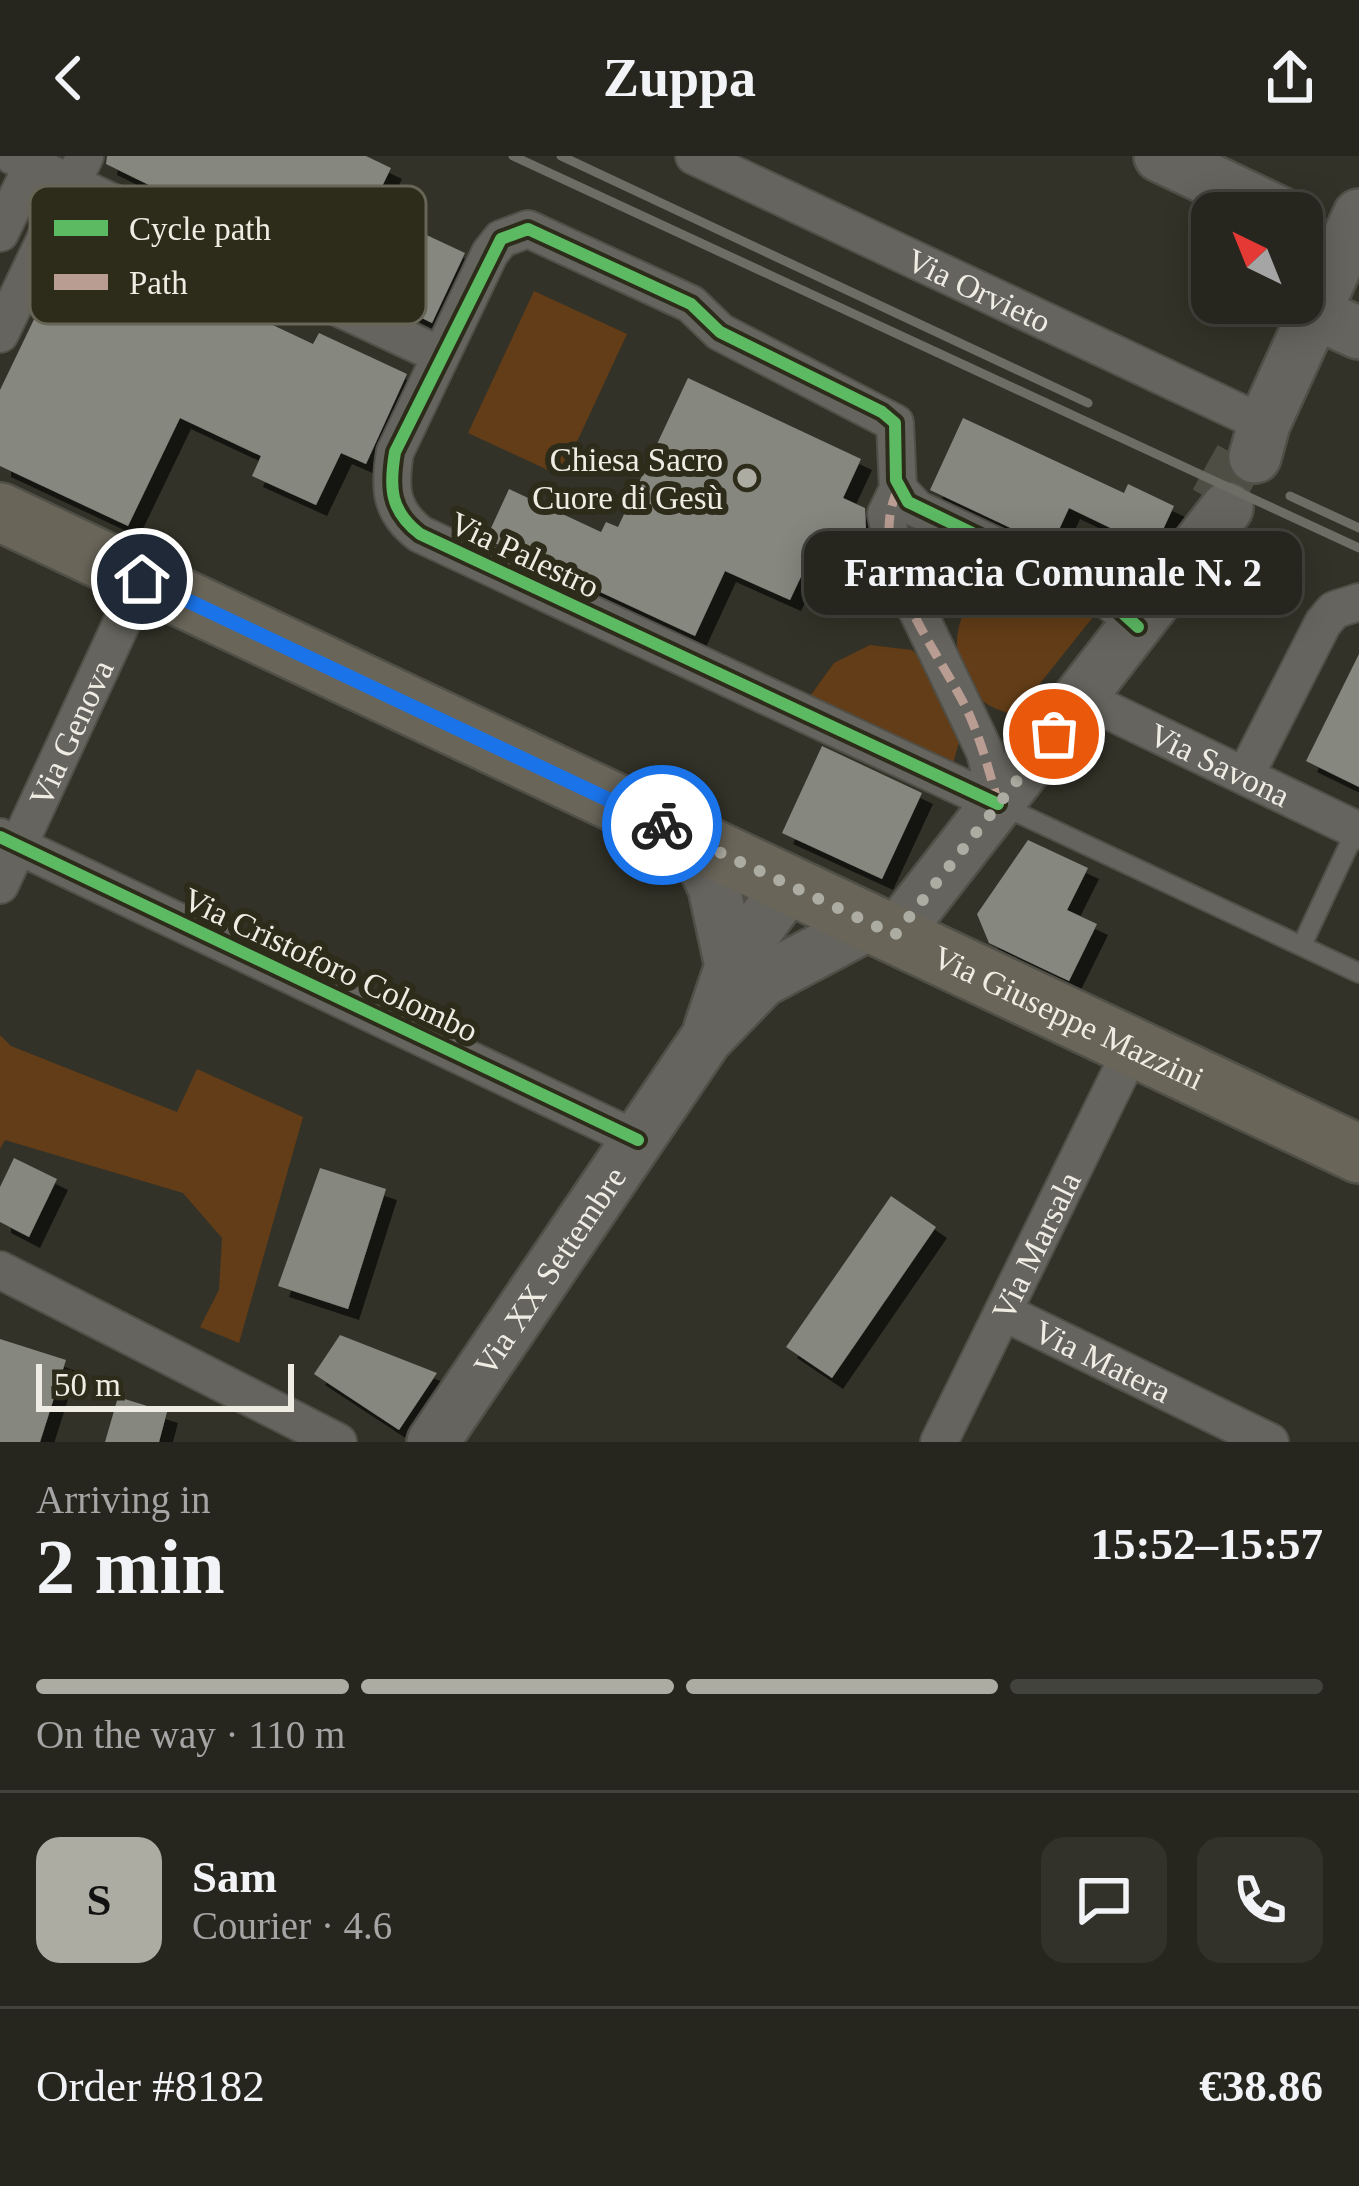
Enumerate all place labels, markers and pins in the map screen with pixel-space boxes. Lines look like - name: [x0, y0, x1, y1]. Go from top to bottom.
- place label: Chiesa Sacro Cuore di Gesù: [532, 442, 723, 516]
- marker: Chiesa Sacro Cuore di Gesù: [734, 465, 760, 491]
- pin: [91, 528, 193, 630]
- callout: Farmacia Comunale N. 2: [805, 530, 1303, 614]
- pin: [1003, 683, 1105, 785]

